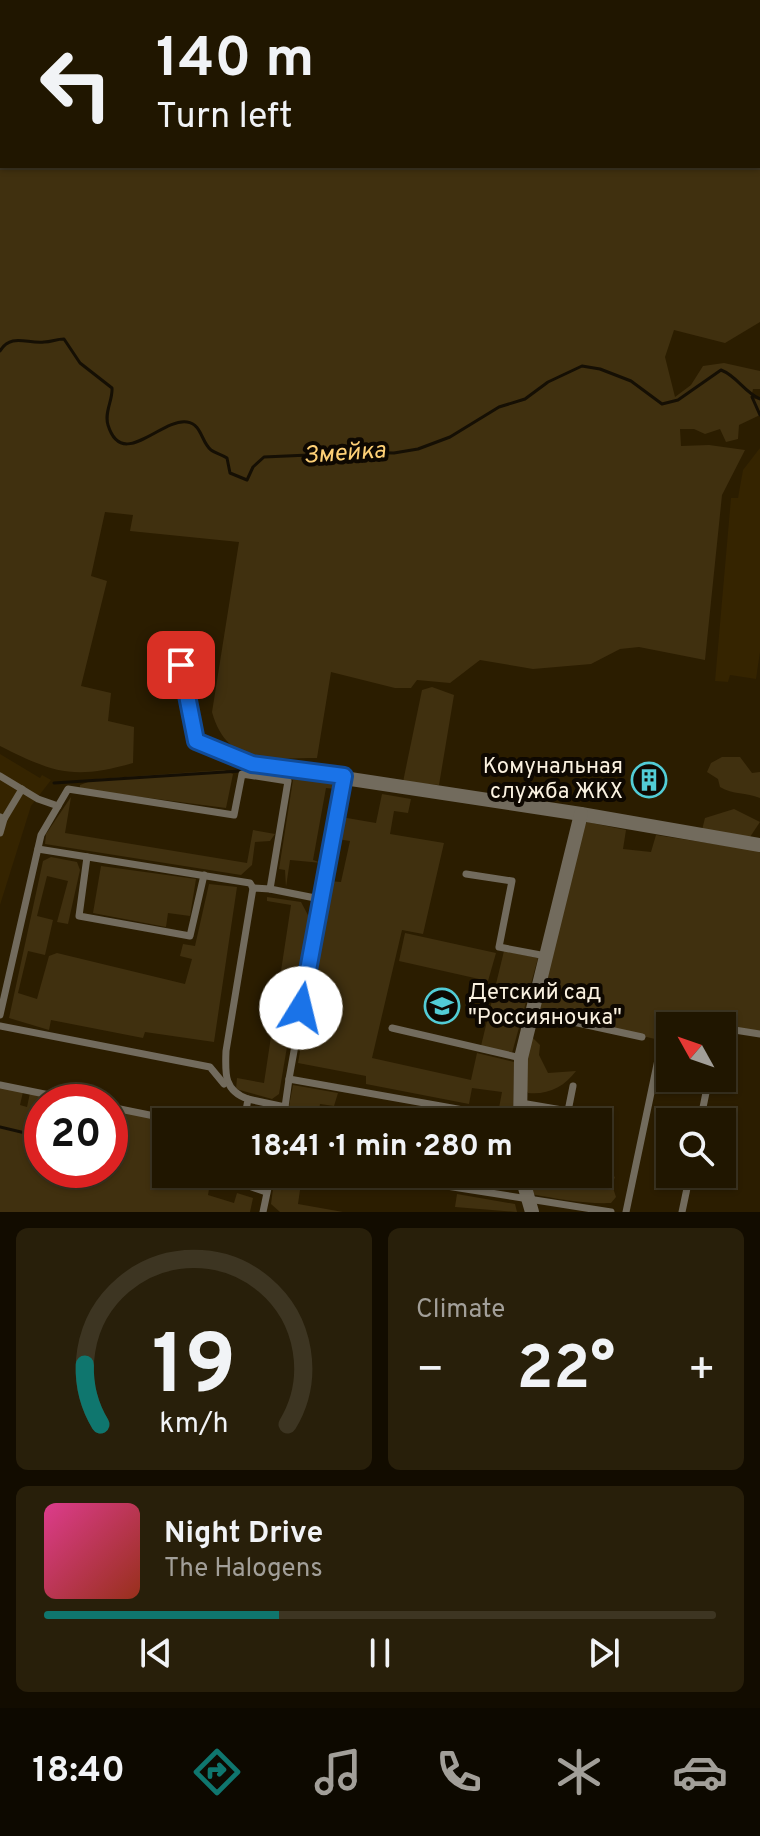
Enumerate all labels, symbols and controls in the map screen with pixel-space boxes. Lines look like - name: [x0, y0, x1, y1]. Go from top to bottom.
- text: 140 m: [156, 26, 314, 96]
- icon: left: [24, 32, 128, 136]
- text: Turn left: [156, 95, 293, 141]
- water label: Змейка: [303, 436, 387, 472]
- pin: [147, 631, 215, 699]
- icon: arrive: [159, 643, 203, 687]
- place label: Комунальная служба ЖКХ: [483, 754, 623, 806]
- building icon: Комунальная служба ЖКХ: [630, 761, 668, 799]
- position arrow: [259, 966, 343, 1050]
- place label: Детский сад "Россияночка": [468, 980, 622, 1032]
- school or university icon: Детский сад "Россияночка": [423, 987, 461, 1025]
- north arrow: [656, 1012, 736, 1092]
- map controls: [656, 1012, 736, 1188]
- speed limit sign: 20: [24, 1084, 128, 1188]
- button: search: [656, 1108, 736, 1188]
- text: 18:41 · 1 min · 280 m: [251, 1129, 513, 1166]
- text: Climate: [416, 1294, 505, 1327]
- text: 19: [152, 1318, 236, 1423]
- text: 22°: [517, 1334, 615, 1410]
- text: −: [416, 1344, 444, 1400]
- text: +: [688, 1344, 716, 1400]
- text: km/h: [159, 1407, 229, 1443]
- text: Night Drive: [164, 1516, 323, 1553]
- text: The Halogens: [164, 1553, 323, 1586]
- icon: previous: [134, 1631, 178, 1675]
- icon: pause: [358, 1631, 402, 1675]
- icon: next: [582, 1631, 626, 1675]
- icon: directions: [189, 1744, 245, 1800]
- icon: music: [310, 1744, 366, 1800]
- icon: phone: [431, 1744, 487, 1800]
- icon: climate: [551, 1744, 607, 1800]
- icon: car: [672, 1744, 728, 1800]
- text: 18:40: [32, 1749, 125, 1795]

